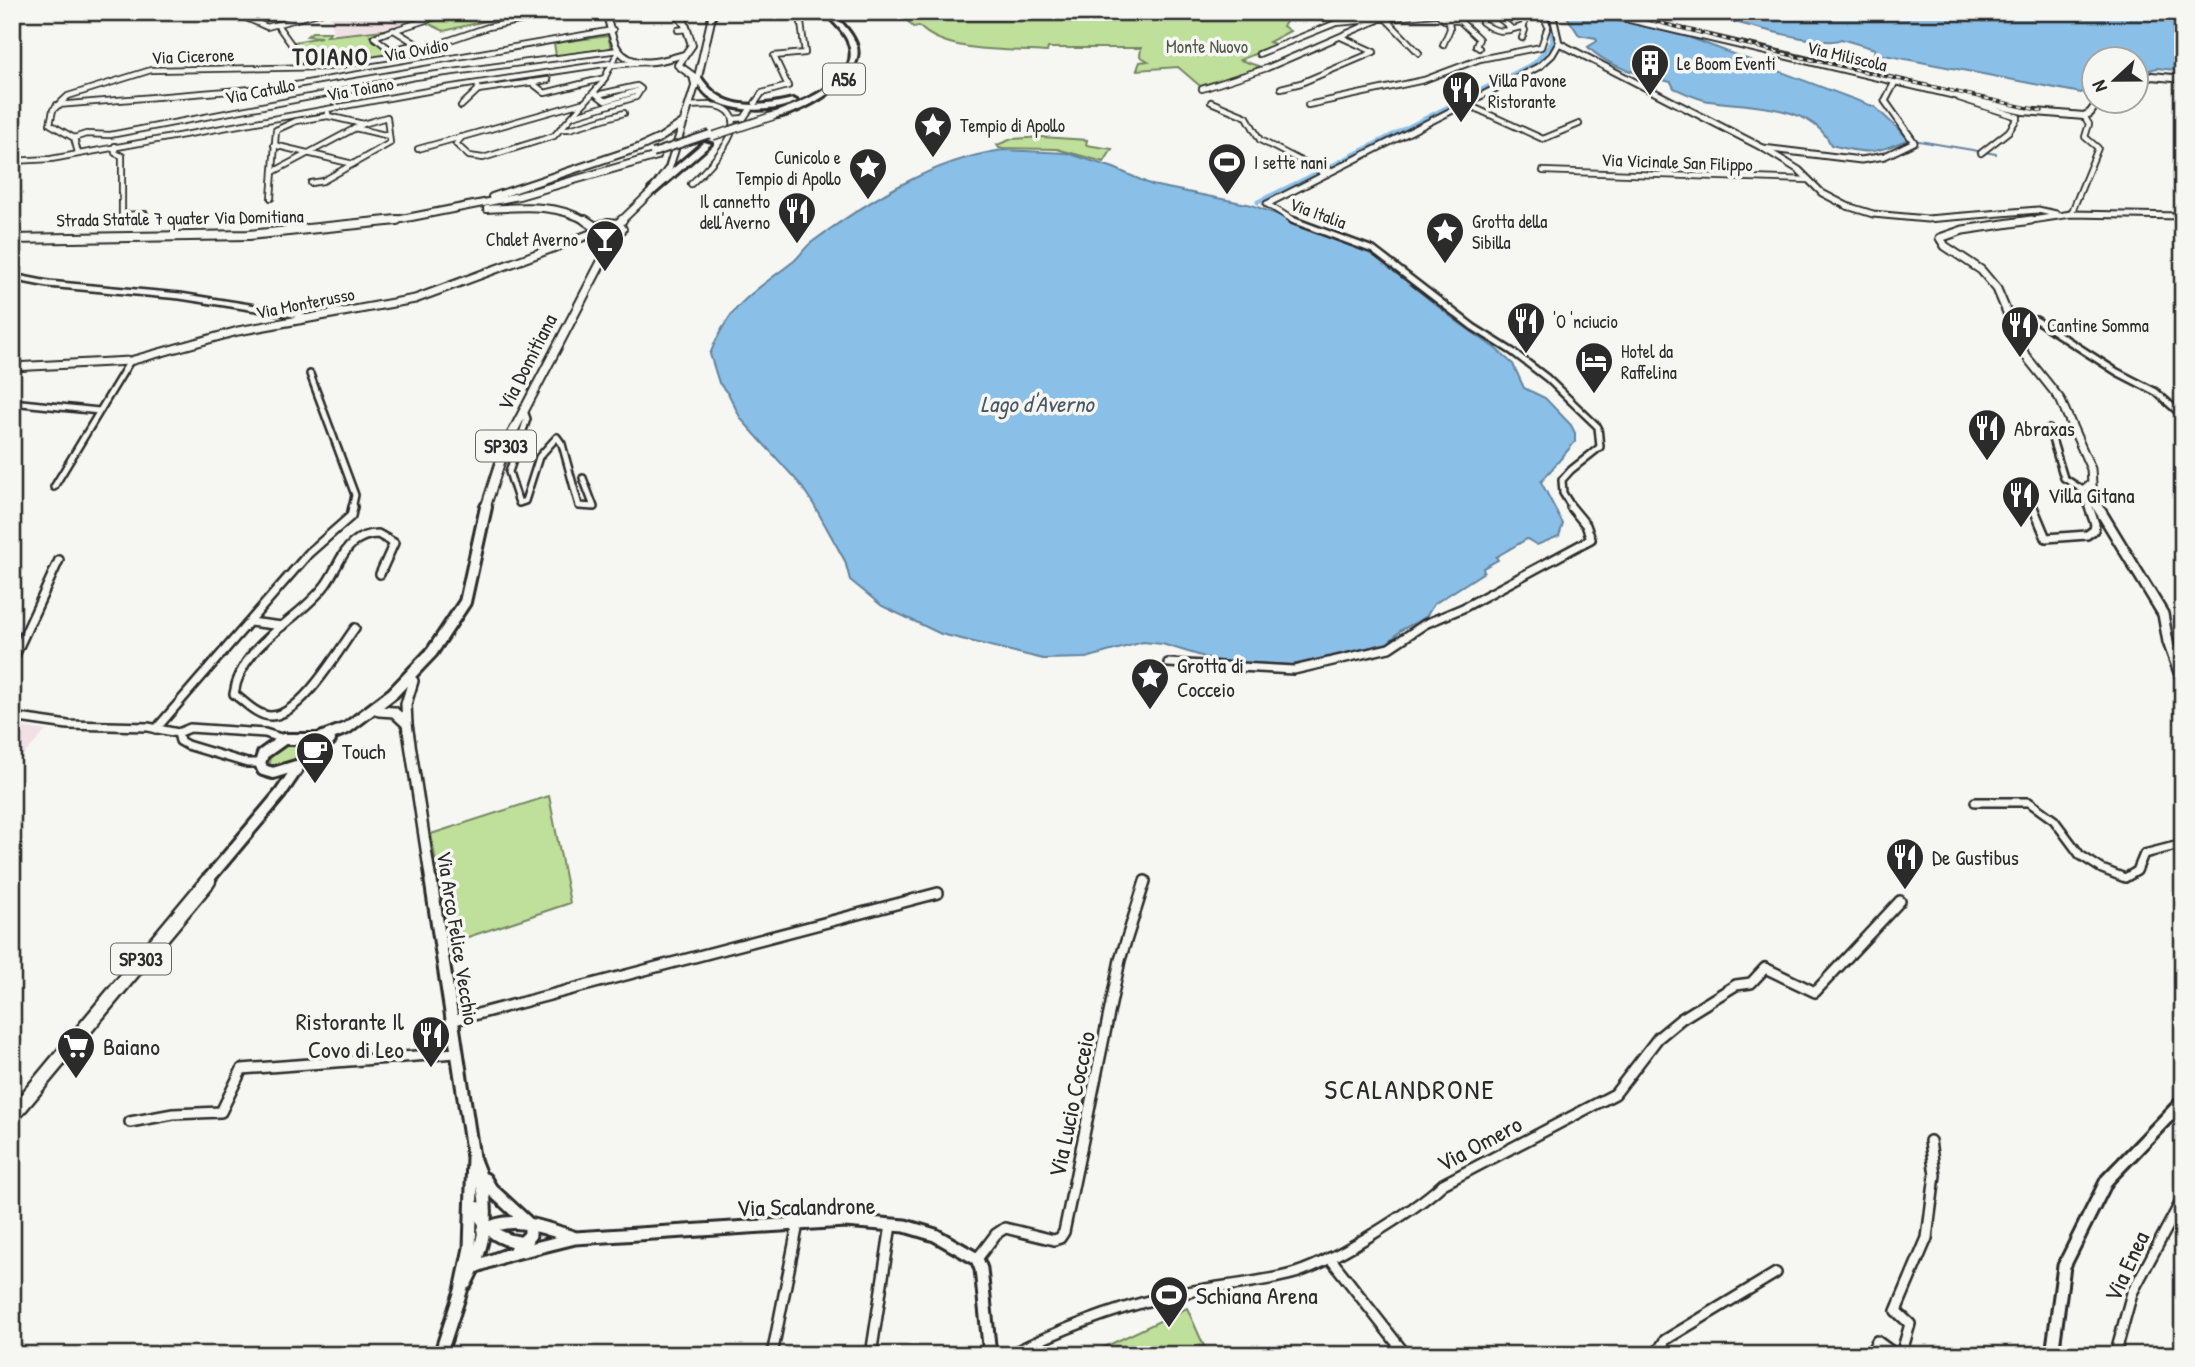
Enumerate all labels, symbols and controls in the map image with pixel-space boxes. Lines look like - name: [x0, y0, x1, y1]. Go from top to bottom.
- street label: Via Ovidio: [382, 32, 450, 68]
- park label: Monte Nuovo: [1166, 34, 1248, 59]
- street label: Via Miliscola: [1804, 35, 1890, 77]
- district label: TOIANO: [291, 41, 370, 72]
- street label: Via Cicerone: [151, 42, 235, 70]
- building icon: Le Boom Eventi: [1629, 42, 1671, 97]
- north arrow: [2080, 46, 2150, 116]
- place label: Le Boom Eventi: [1677, 51, 1776, 76]
- road number: A56: [823, 64, 865, 94]
- place label: Villa Pavone Ristorante: [1488, 68, 1567, 114]
- restaurant icon: Villa Pavone Ristorante: [1440, 69, 1482, 124]
- street label: Via Toiano: [325, 71, 395, 107]
- street label: Via Catullo: [223, 72, 297, 110]
- text: N: [2085, 77, 2113, 96]
- place icon: Tempio di Apollo: [912, 104, 954, 159]
- place label: Tempio di Apollo: [960, 113, 1065, 138]
- sports icon: I sette nani: [1206, 141, 1248, 196]
- place label: Cunicolo e Tempio di Apollo: [736, 145, 841, 191]
- place icon: Cunicolo e Tempio di Apollo: [847, 146, 889, 201]
- street label: Via Vicinale San Filippo: [1601, 147, 1753, 177]
- place label: I sette nani: [1254, 150, 1328, 175]
- place label: Il cannetto dell'Averno: [700, 189, 770, 235]
- restaurant icon: Il cannetto dell'Averno: [776, 190, 818, 245]
- street label: Via Italia: [1286, 191, 1350, 235]
- street label: Strada Statale 7 quater Via Domitiana: [56, 203, 304, 233]
- place label: Grotta della Sibilla: [1472, 209, 1547, 255]
- place icon: Grotta della Sibilla: [1424, 210, 1466, 265]
- bar icon: Chalet Averno: [584, 218, 626, 273]
- place label: Chalet Averno: [486, 227, 578, 252]
- street label: Via Monterusso: [254, 281, 356, 325]
- restaurant icon: 'O 'nciucio: [1505, 300, 1547, 355]
- restaurant icon: Cantine Somma: [1999, 304, 2041, 359]
- street label: Via Domitiana: [490, 309, 564, 415]
- place label: 'O 'nciucio: [1553, 309, 1618, 334]
- place label: Cantine Somma: [2047, 313, 2149, 338]
- place label: Hotel da Raffelina: [1621, 339, 1677, 385]
- hotel icon: Hotel da Raffelina: [1573, 340, 1615, 395]
- water label: Lago d'Averno: [980, 388, 1095, 420]
- restaurant icon: Abraxas: [1966, 407, 2008, 462]
- place label: Abraxas: [2014, 414, 2075, 443]
- road number: SP303: [476, 430, 536, 462]
- restaurant icon: Villa Gitana: [2000, 474, 2042, 529]
- place label: Villa Gitana: [2048, 481, 2135, 510]
- place label: Grotta di Cocceio: [1177, 651, 1244, 704]
- place icon: Grotta di Cocceio: [1129, 656, 1171, 711]
- cafe icon: Touch: [294, 730, 336, 785]
- place label: Touch: [342, 737, 386, 766]
- restaurant icon: De Gustibus: [1884, 836, 1926, 891]
- place label: De Gustibus: [1932, 843, 2019, 872]
- street label: Via Arco Felice Vecchio: [430, 849, 486, 1027]
- road number: SP303: [111, 944, 171, 974]
- place label: Ristorante Il Covo di Leo: [296, 1005, 405, 1065]
- restaurant icon: Ristorante Il Covo di Leo: [410, 1014, 452, 1069]
- supermarket icon: Baiano: [55, 1025, 97, 1080]
- street label: Via Lucio Cocceio: [1040, 1028, 1102, 1180]
- place label: Baiano: [103, 1030, 160, 1062]
- district label: SCALANDRONE: [1324, 1070, 1496, 1108]
- street label: Via Omero: [1431, 1107, 1527, 1179]
- street label: Via Scalandrone: [736, 1189, 876, 1223]
- street label: Via Enea: [2096, 1226, 2156, 1306]
- sports icon: Schiana Arena: [1148, 1274, 1190, 1329]
- place label: Schiana Arena: [1196, 1279, 1318, 1311]

